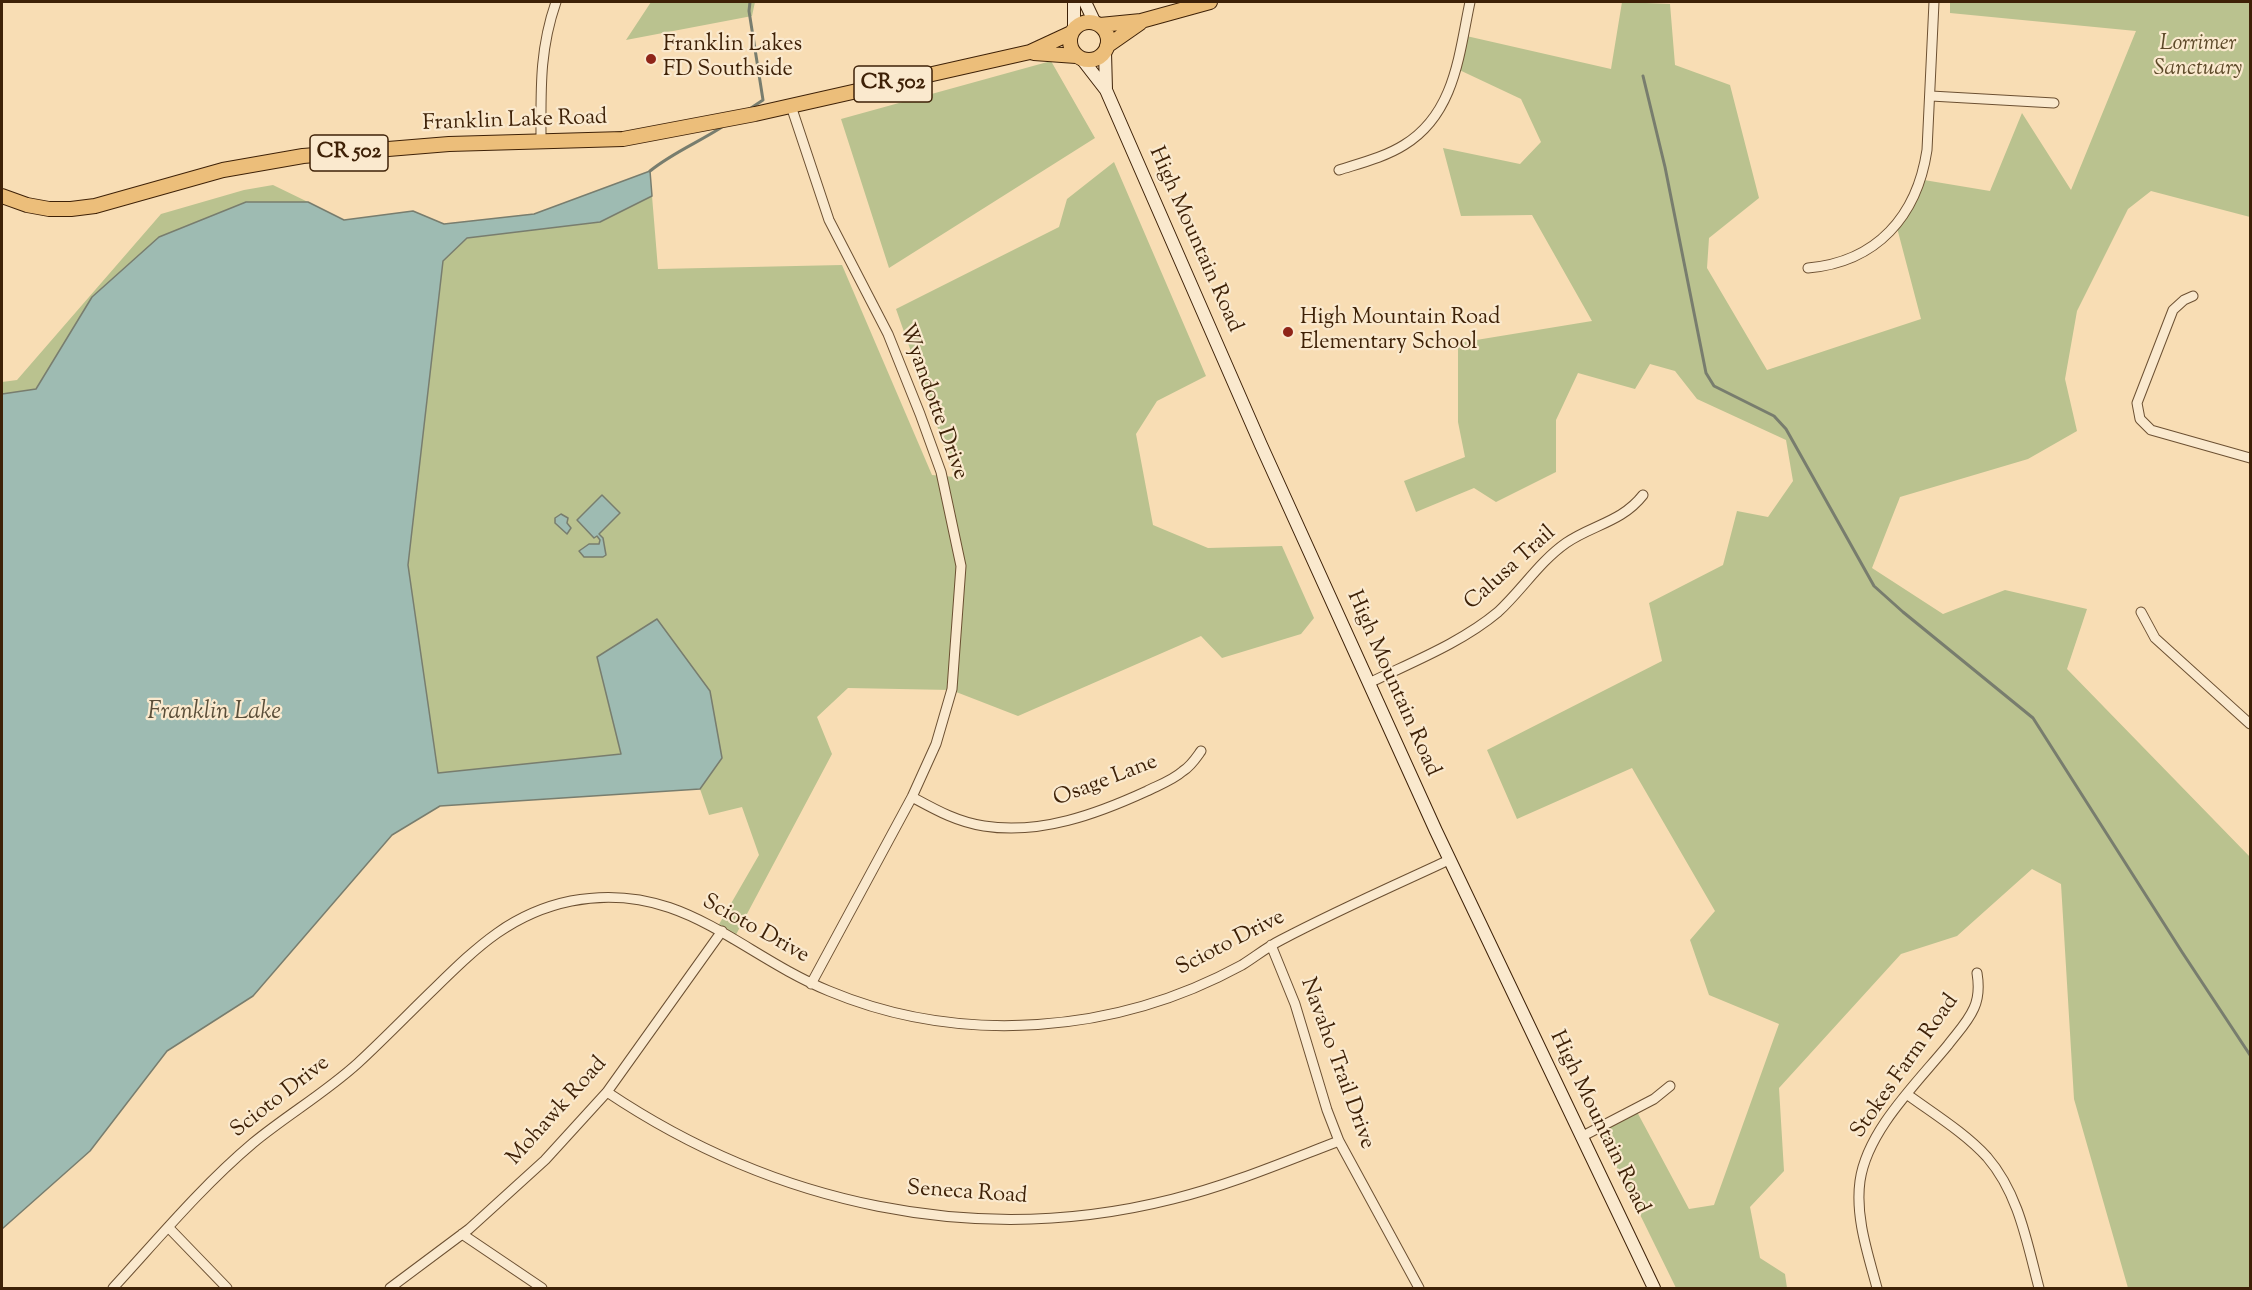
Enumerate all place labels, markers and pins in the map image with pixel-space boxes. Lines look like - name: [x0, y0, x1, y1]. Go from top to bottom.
- place label: Franklin Lakes FD Southside: [663, 33, 802, 84]
- marker: Franklin Lakes FD Southside: [644, 52, 658, 66]
- place label: High Mountain Road Elementary School: [1300, 306, 1500, 358]
- marker: High Mountain Road Elementary School: [1281, 325, 1295, 339]

